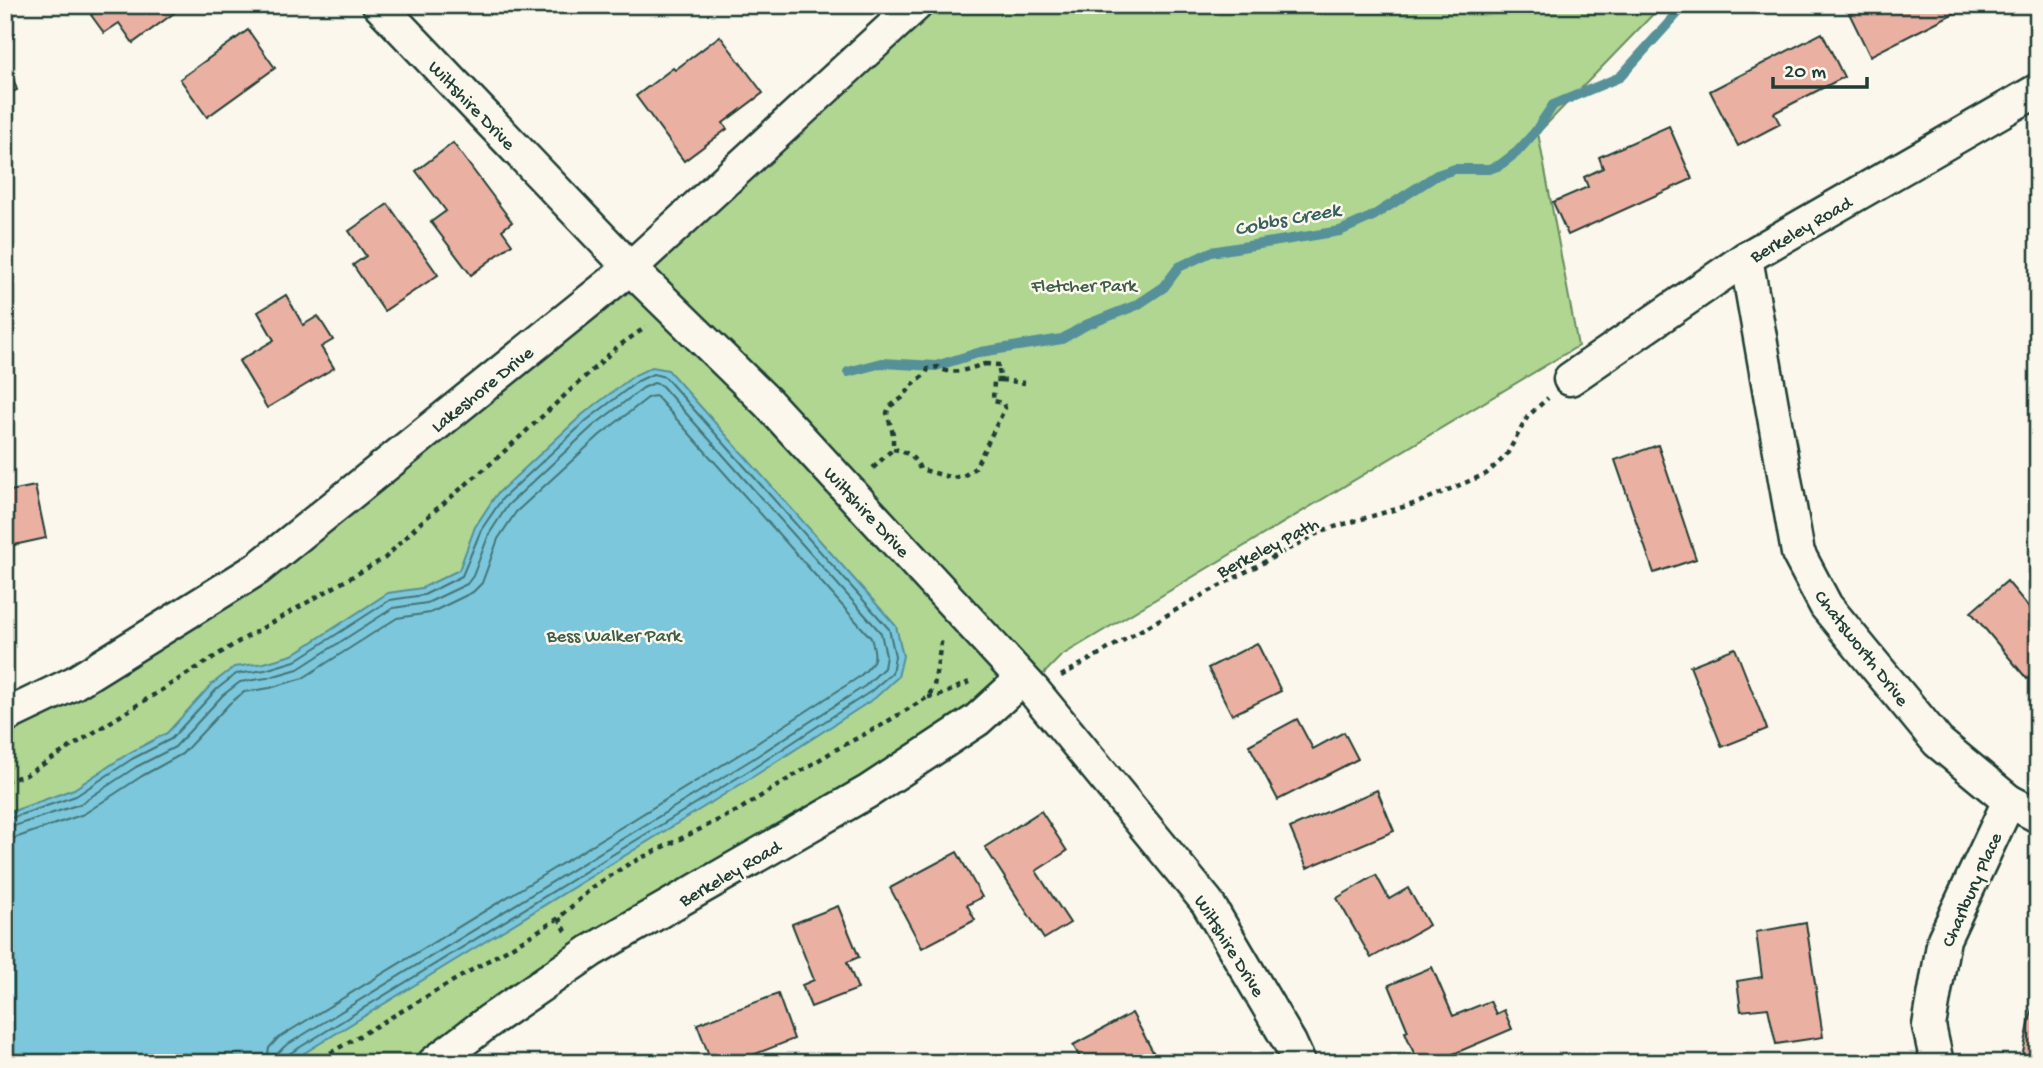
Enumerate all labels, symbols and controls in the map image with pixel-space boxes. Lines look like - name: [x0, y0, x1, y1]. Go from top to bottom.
- scale bar: [1773, 46, 1868, 90]
- street label: Wiltshire Drive: [422, 57, 519, 156]
- text: 20 m: [1784, 61, 1826, 86]
- street label: Berkeley Road: [1746, 192, 1858, 270]
- water label: Cobbs Creek: [1233, 198, 1345, 244]
- park label: Fletcher Park: [1030, 276, 1138, 299]
- street label: Lakeshore Drive: [427, 342, 539, 439]
- street label: Wiltshire Drive: [817, 463, 914, 564]
- street label: Berkeley Path: [1213, 514, 1323, 585]
- street label: Chatsworth Drive: [1808, 587, 1913, 712]
- park label: Bess Walker Park: [546, 626, 683, 649]
- street label: Charlbury Place: [1938, 829, 2009, 951]
- street label: Berkeley Road: [675, 836, 787, 914]
- street label: Wiltshire Drive: [1188, 892, 1269, 1002]

